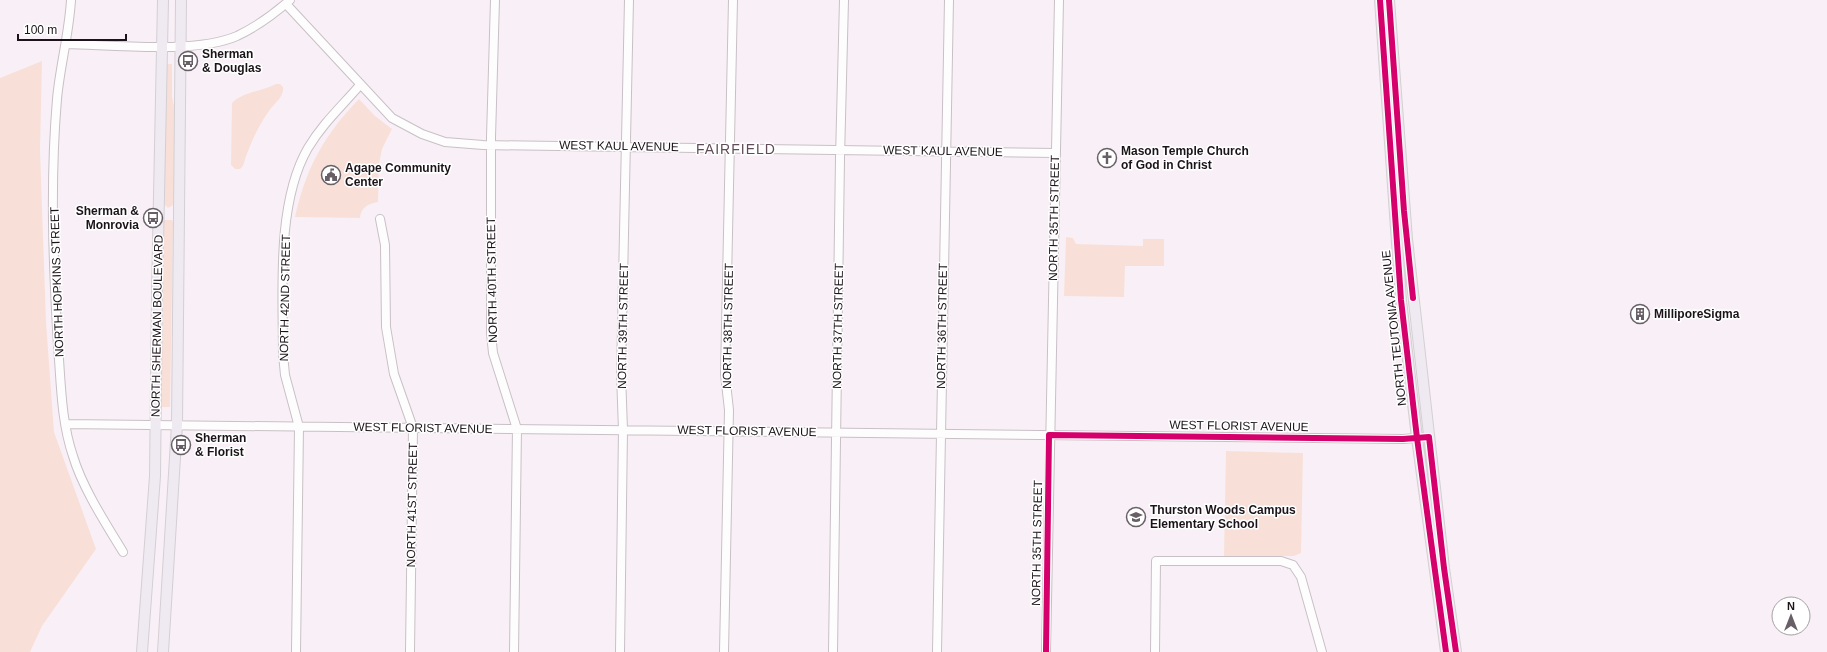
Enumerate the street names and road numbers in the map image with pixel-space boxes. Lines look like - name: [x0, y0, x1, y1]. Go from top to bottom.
- street label: WEST KAUL AVENUE: [559, 138, 679, 154]
- street label: WEST KAUL AVENUE: [883, 143, 1003, 159]
- street label: NORTH 35TH STREET: [1046, 154, 1062, 281]
- street label: NORTH HOPKINS STREET: [47, 206, 67, 357]
- street label: NORTH 40TH STREET: [484, 216, 500, 343]
- street label: NORTH SHERMAN BOULEVARD: [148, 234, 166, 417]
- street label: NORTH 42ND STREET: [277, 234, 293, 362]
- street label: NORTH TEUTONIA AVENUE: [1379, 249, 1409, 407]
- street label: NORTH 39TH STREET: [615, 262, 631, 389]
- street label: NORTH 38TH STREET: [720, 262, 736, 389]
- street label: NORTH 37TH STREET: [830, 262, 846, 389]
- street label: NORTH 36TH STREET: [934, 262, 950, 389]
- street label: WEST FLORIST AVENUE: [1169, 418, 1309, 434]
- street label: WEST FLORIST AVENUE: [353, 420, 493, 436]
- street label: WEST FLORIST AVENUE: [677, 423, 817, 439]
- street label: NORTH 41ST STREET: [404, 442, 420, 568]
- street label: NORTH 35TH STREET: [1029, 479, 1045, 606]

